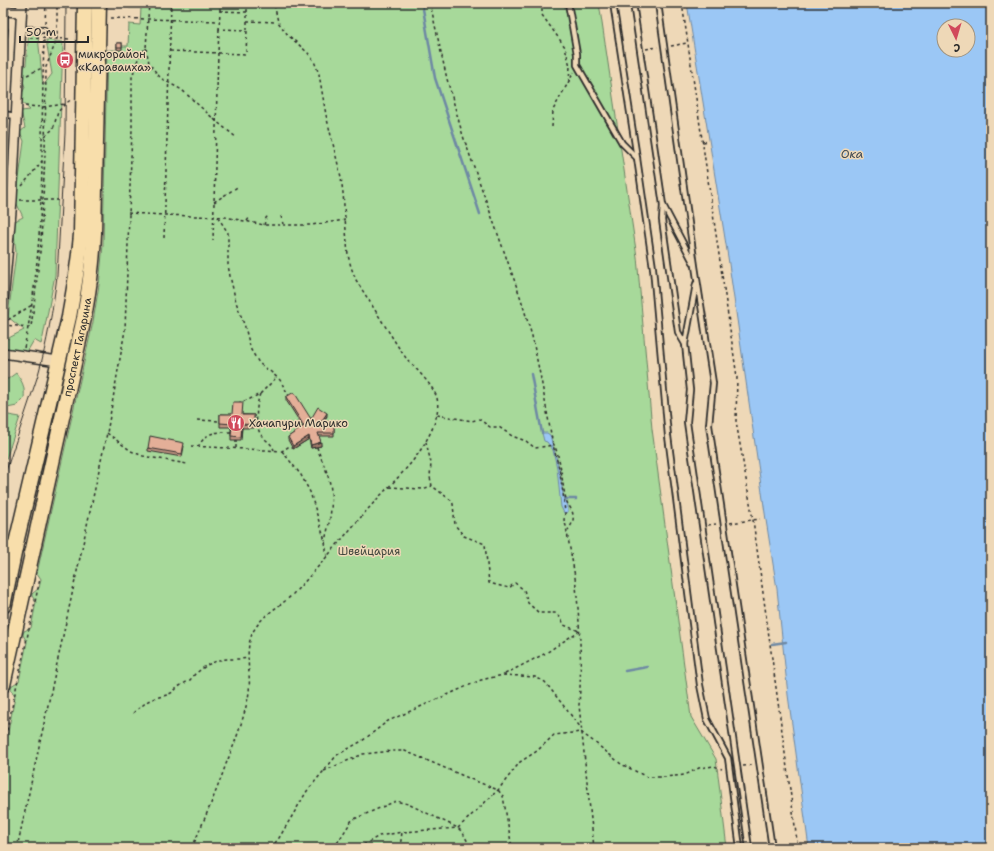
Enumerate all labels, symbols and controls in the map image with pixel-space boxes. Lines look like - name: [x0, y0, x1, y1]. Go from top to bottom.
- scale bar: [20, 18, 88, 44]
- north arrow: [936, 18, 976, 58]
- text: 50 m: [26, 24, 56, 40]
- text: С: [953, 40, 961, 55]
- place label: микрорайон «Караваиха»: [78, 47, 151, 75]
- bus stop icon: микрорайон «Караваиха»: [55, 50, 75, 70]
- water label: Ока: [841, 146, 863, 162]
- street label: проспект Гагарина: [60, 296, 95, 398]
- restaurant icon: Хачапури Марико: [226, 413, 246, 433]
- place label: Хачапури Марико: [249, 416, 348, 431]
- park label: Швейцария: [338, 544, 400, 559]

